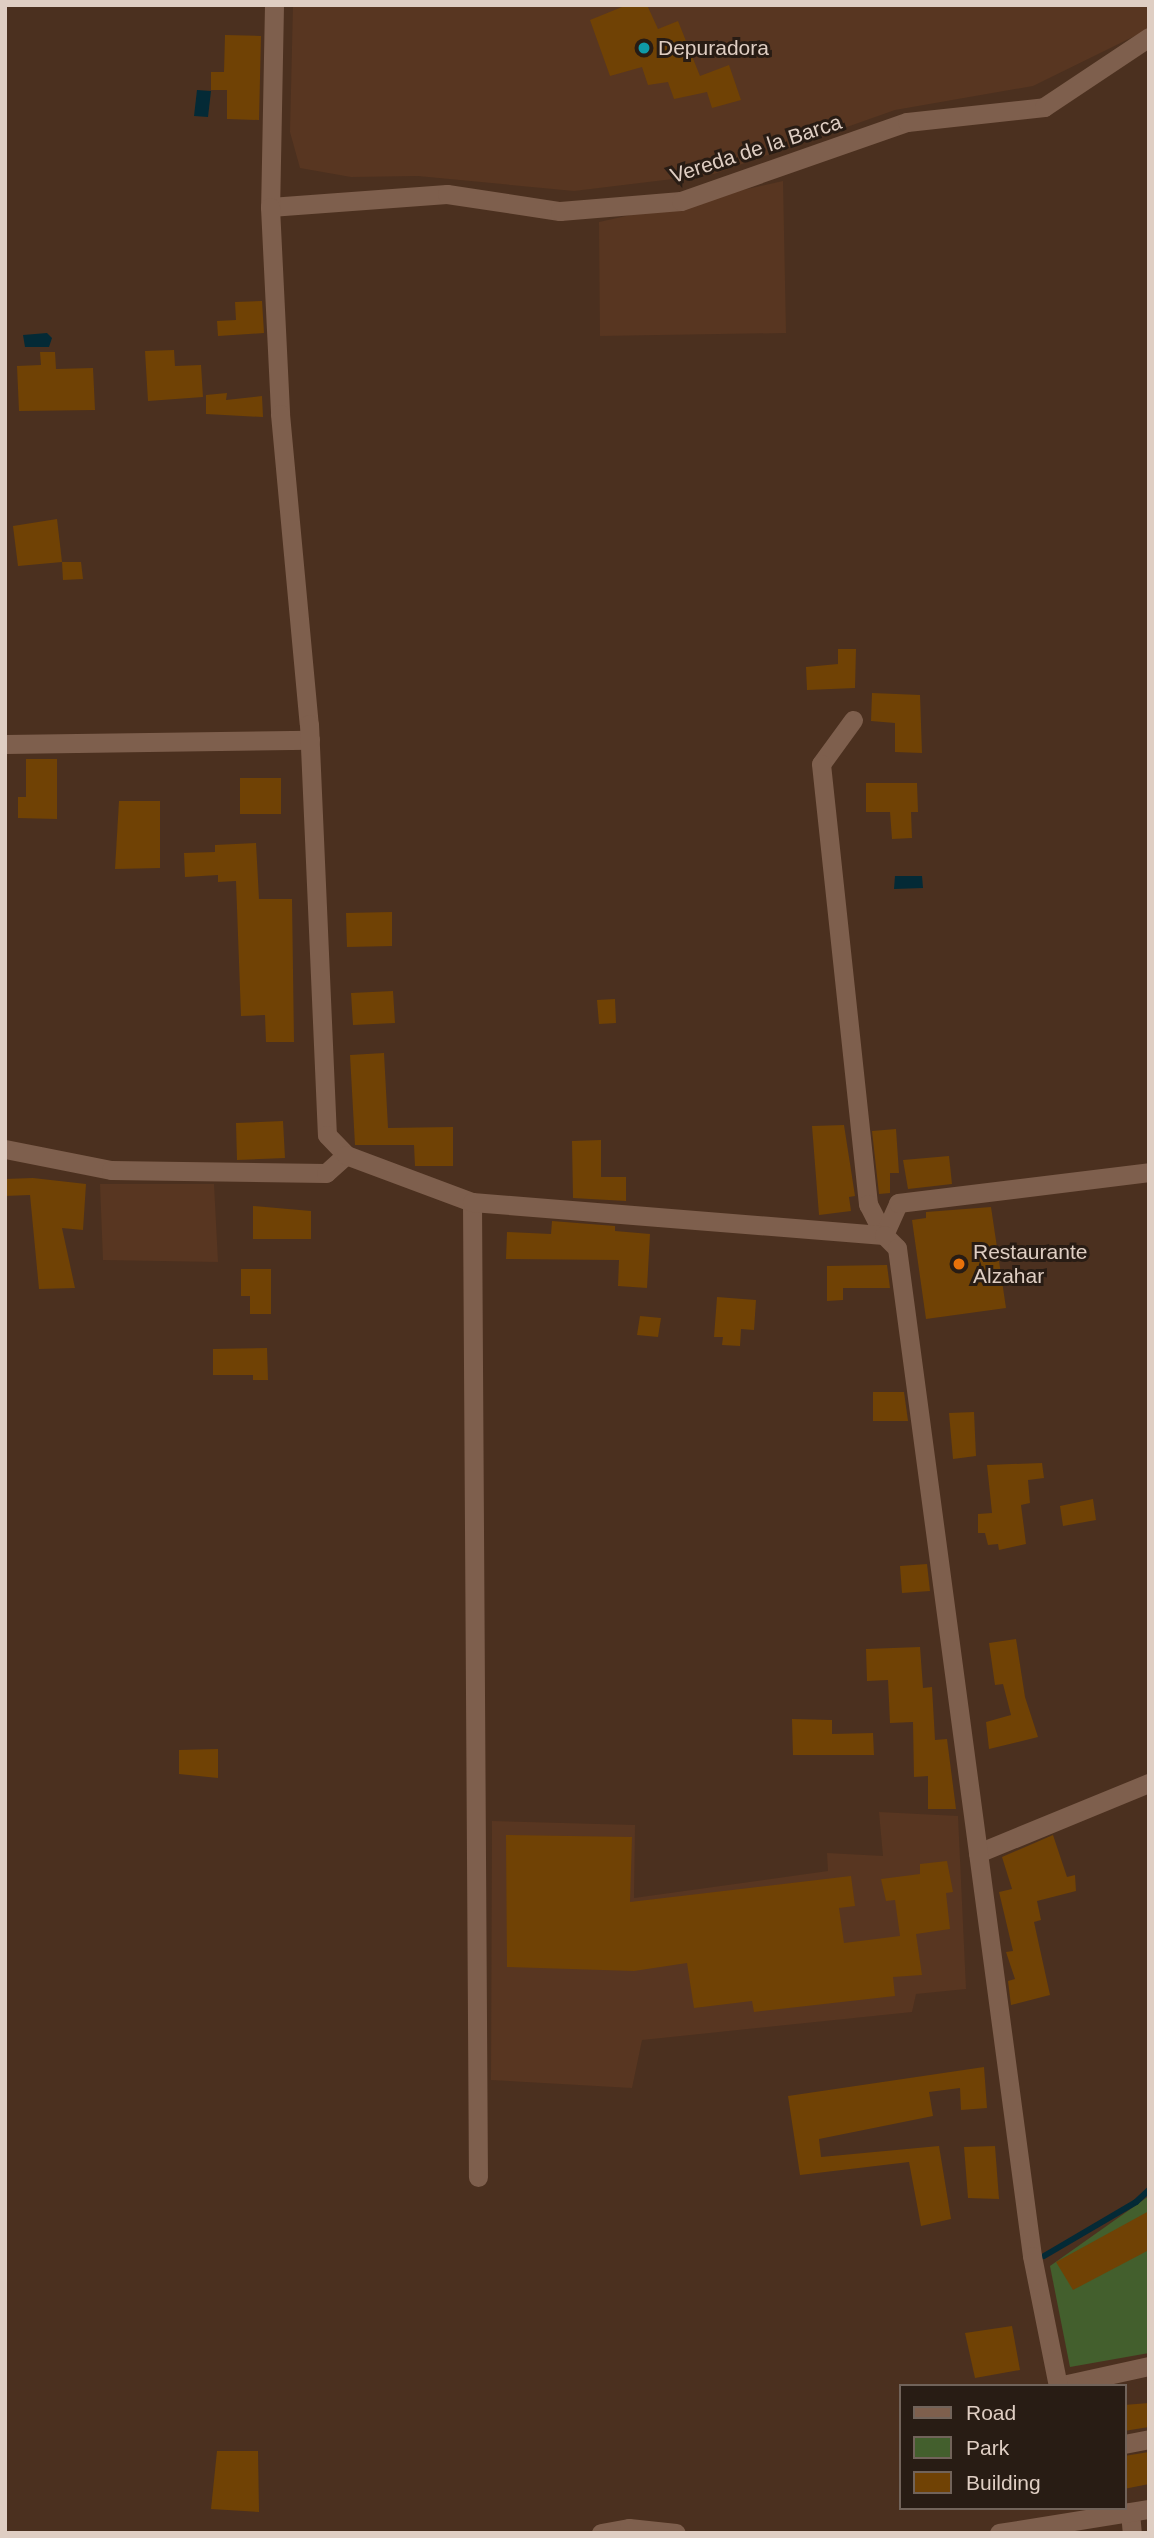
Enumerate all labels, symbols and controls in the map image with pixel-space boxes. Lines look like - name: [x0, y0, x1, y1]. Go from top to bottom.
- place label: Depuradora: [658, 35, 769, 61]
- marker: Depuradora: [636, 40, 652, 56]
- street label: Vereda de la Barca: [667, 109, 845, 189]
- place label: Restaurante Alzahar: [973, 1239, 1087, 1289]
- marker: Restaurante Alzahar: [951, 1256, 967, 1272]
- legend: [898, 2384, 1126, 2510]
- text: Road: [966, 2401, 1016, 2424]
- text: Park: [966, 2436, 1009, 2459]
- text: Building: [966, 2471, 1041, 2494]

